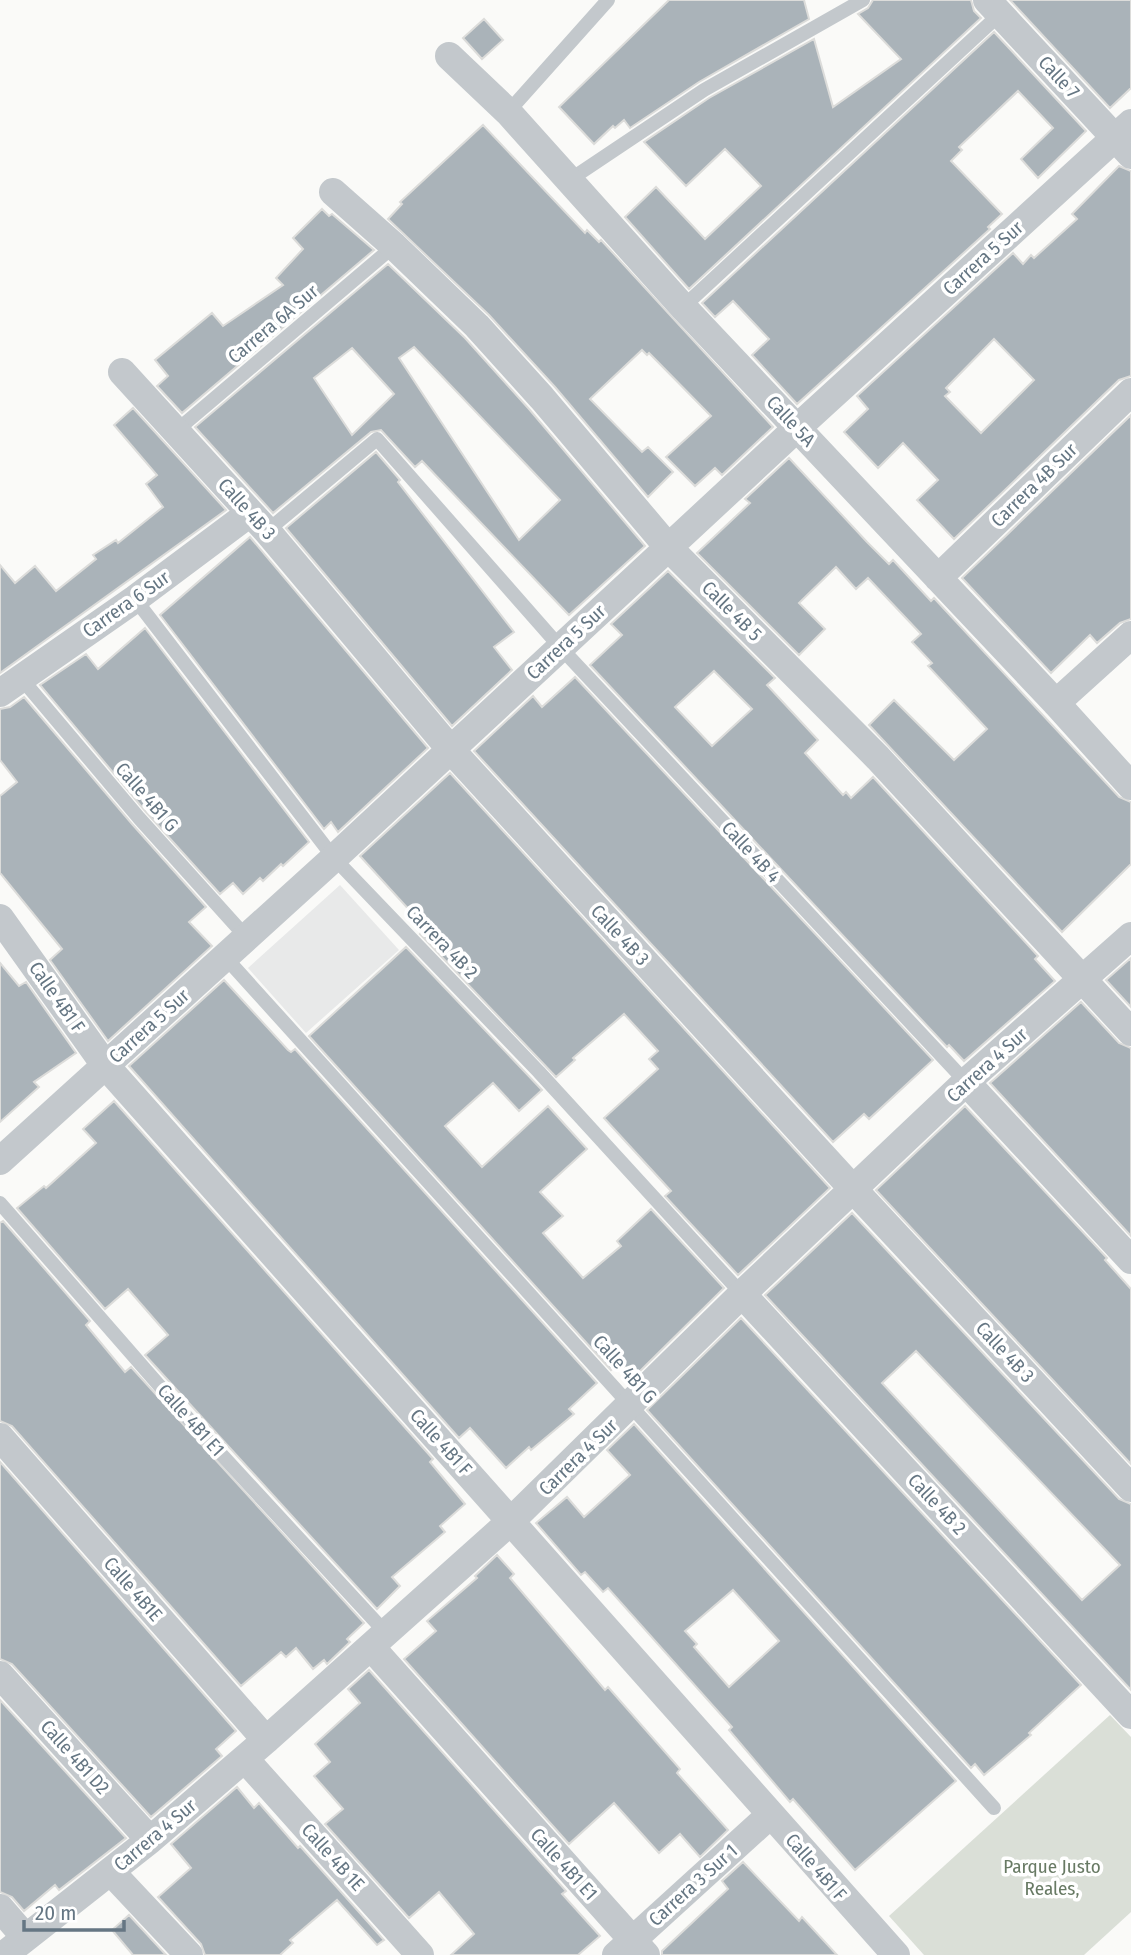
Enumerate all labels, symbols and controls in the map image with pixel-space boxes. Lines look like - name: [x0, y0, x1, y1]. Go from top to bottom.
- street label: Calle 7: [1034, 51, 1085, 103]
- street label: Carrera 5 Sur: [938, 216, 1028, 300]
- street label: Carrera 6A Sur: [223, 279, 323, 368]
- street label: Calle 5A: [762, 391, 820, 451]
- street label: Carrera 4B Sur: [986, 438, 1082, 532]
- street label: Calle 4B 3: [213, 473, 281, 545]
- street label: Carrera 6 Sur: [78, 566, 174, 642]
- street label: Calle 4B 5: [697, 576, 767, 646]
- street label: Carrera 5 Sur: [522, 599, 611, 684]
- street label: Calle 4B1 G: [111, 758, 183, 836]
- street label: Calle 4B 4: [717, 817, 785, 887]
- street label: Calle 4B 3: [586, 900, 654, 970]
- street label: Carrera 4B 2: [401, 901, 483, 983]
- street label: Calle 4B1 F: [24, 957, 90, 1037]
- street label: Carrera 5 Sur: [104, 984, 194, 1068]
- street label: Carrera 4 Sur: [942, 1023, 1032, 1107]
- street label: Calle 4B 3: [971, 1317, 1039, 1387]
- street label: Calle 4B1 G: [588, 1330, 662, 1408]
- street label: Calle 4B1 E1: [153, 1379, 229, 1461]
- street label: Calle 4B1 F: [405, 1404, 477, 1480]
- street label: Carrera 4 Sur: [534, 1414, 622, 1500]
- street label: Calle 4B 2: [903, 1469, 971, 1539]
- street label: Calle 4B1E: [99, 1552, 167, 1626]
- street label: Calle 4B1 D2: [36, 1715, 114, 1799]
- street label: Carrera 4 Sur: [109, 1794, 201, 1876]
- street label: Calle 4B 1E: [297, 1819, 369, 1896]
- street label: Calle 4B1 E1: [526, 1823, 602, 1905]
- street label: Calle 4B1 F: [781, 1829, 851, 1905]
- street label: Carrera 3 Sur 1: [644, 1839, 742, 1931]
- park label: Parque Justo Reales,: [1003, 1855, 1101, 1900]
- scale bar: [24, 1888, 124, 1932]
- text: 20 m: [35, 1900, 76, 1926]

